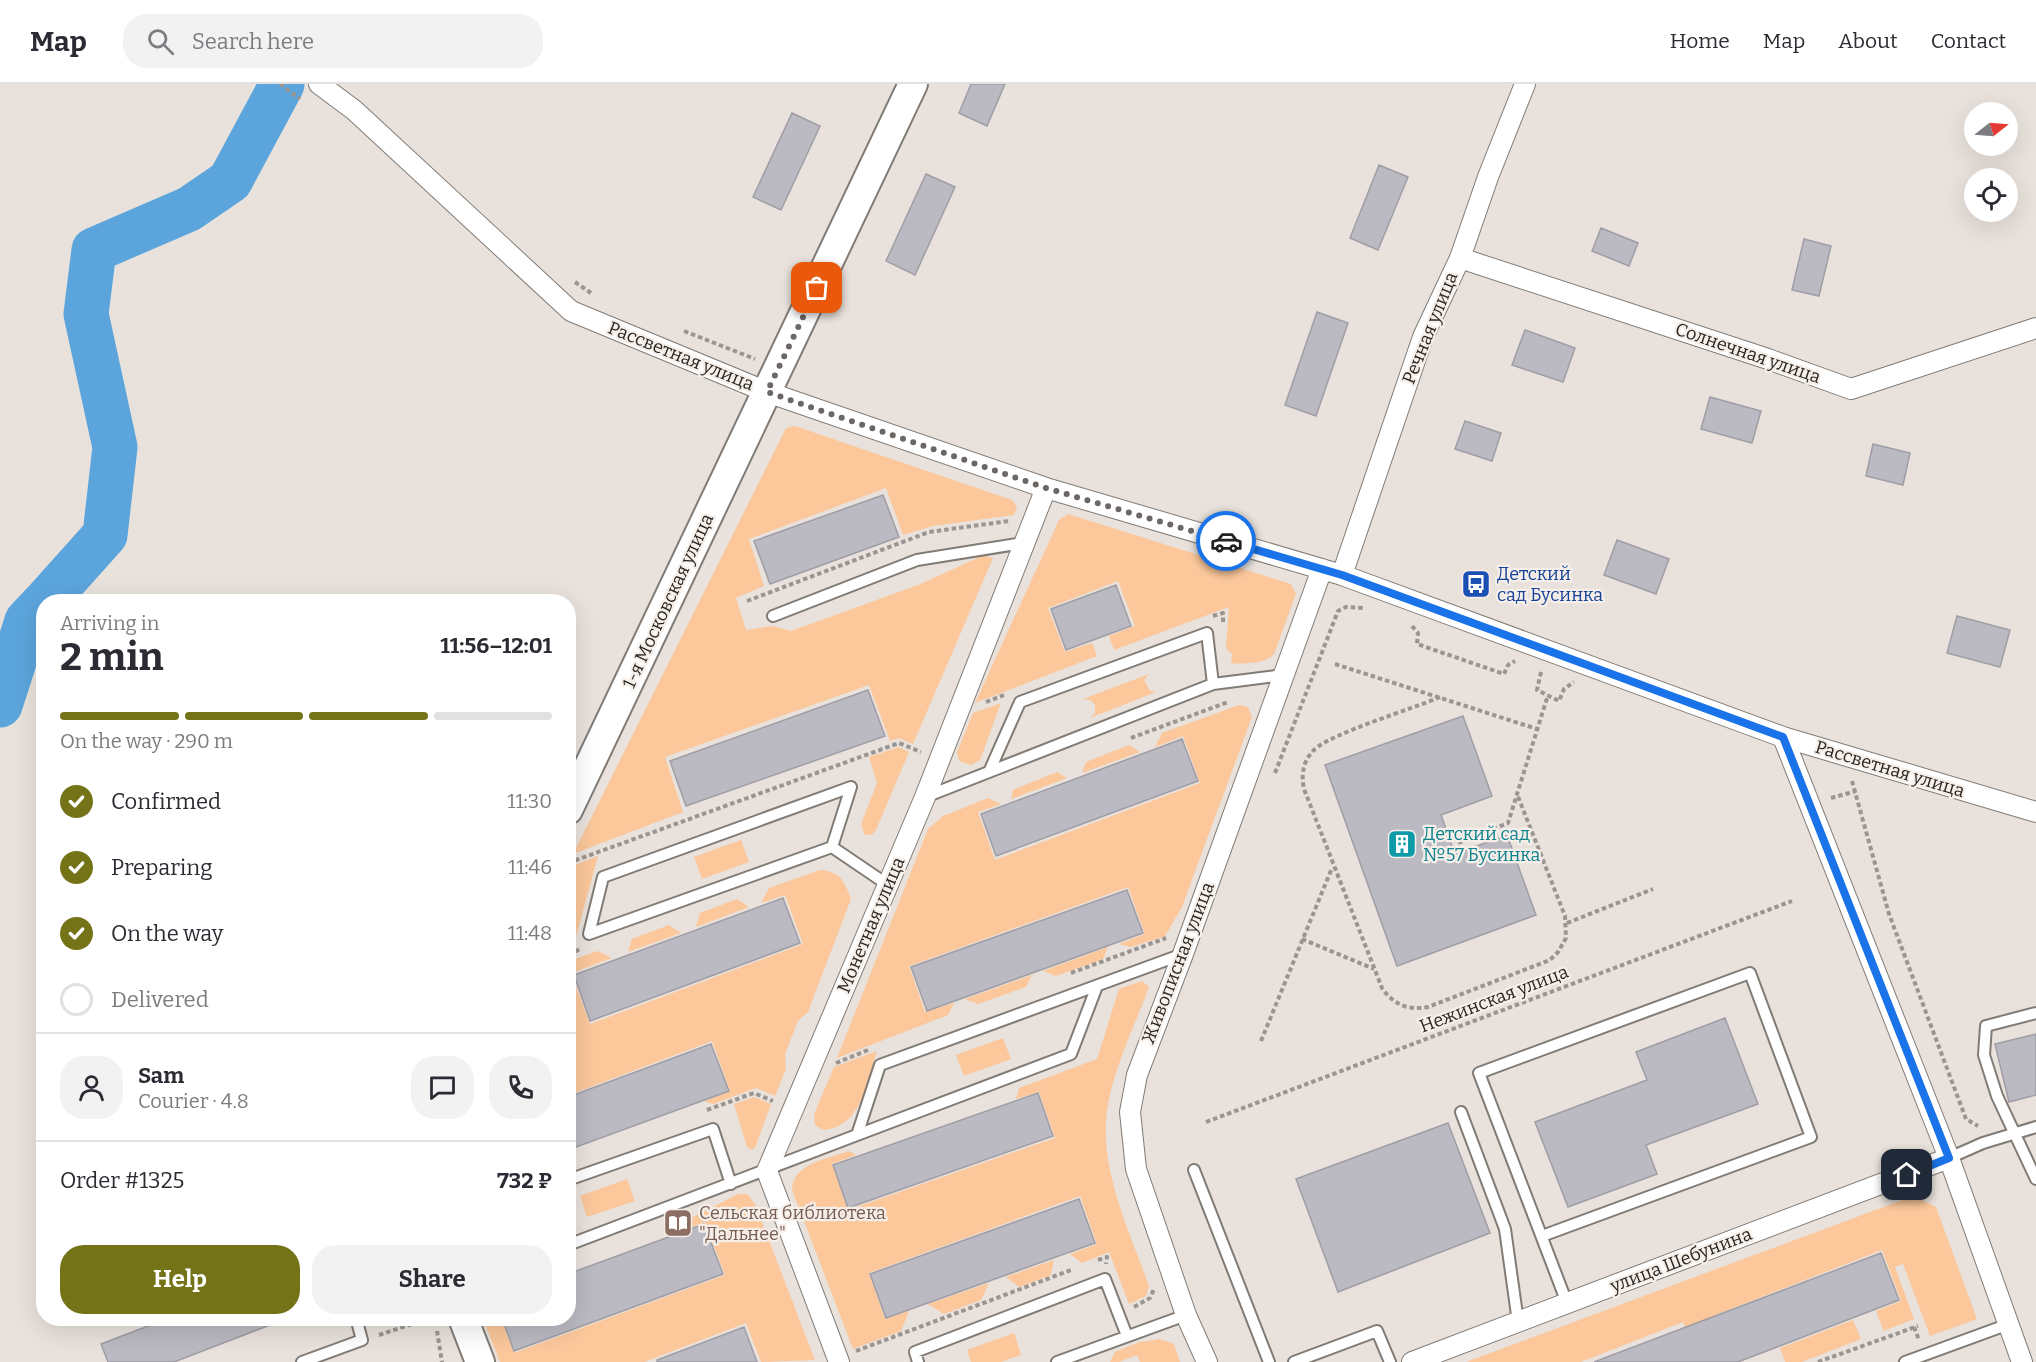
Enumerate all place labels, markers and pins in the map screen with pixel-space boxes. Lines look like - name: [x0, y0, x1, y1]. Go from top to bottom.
- pin: [791, 262, 842, 313]
- place label: Детский сад Бусинка: [1497, 563, 1603, 606]
- bus stop icon: Детский сад Бусинка: [1460, 568, 1492, 600]
- place label: Детский сад №57 Бусинка: [1423, 823, 1540, 866]
- building icon: Детский сад №57 Бусинка: [1386, 828, 1418, 860]
- pin: [1881, 1149, 1932, 1200]
- place label: Сельская библиотека "Дальнее": [699, 1202, 886, 1245]
- library icon: Сельская библиотека "Дальнее": [662, 1207, 694, 1239]

